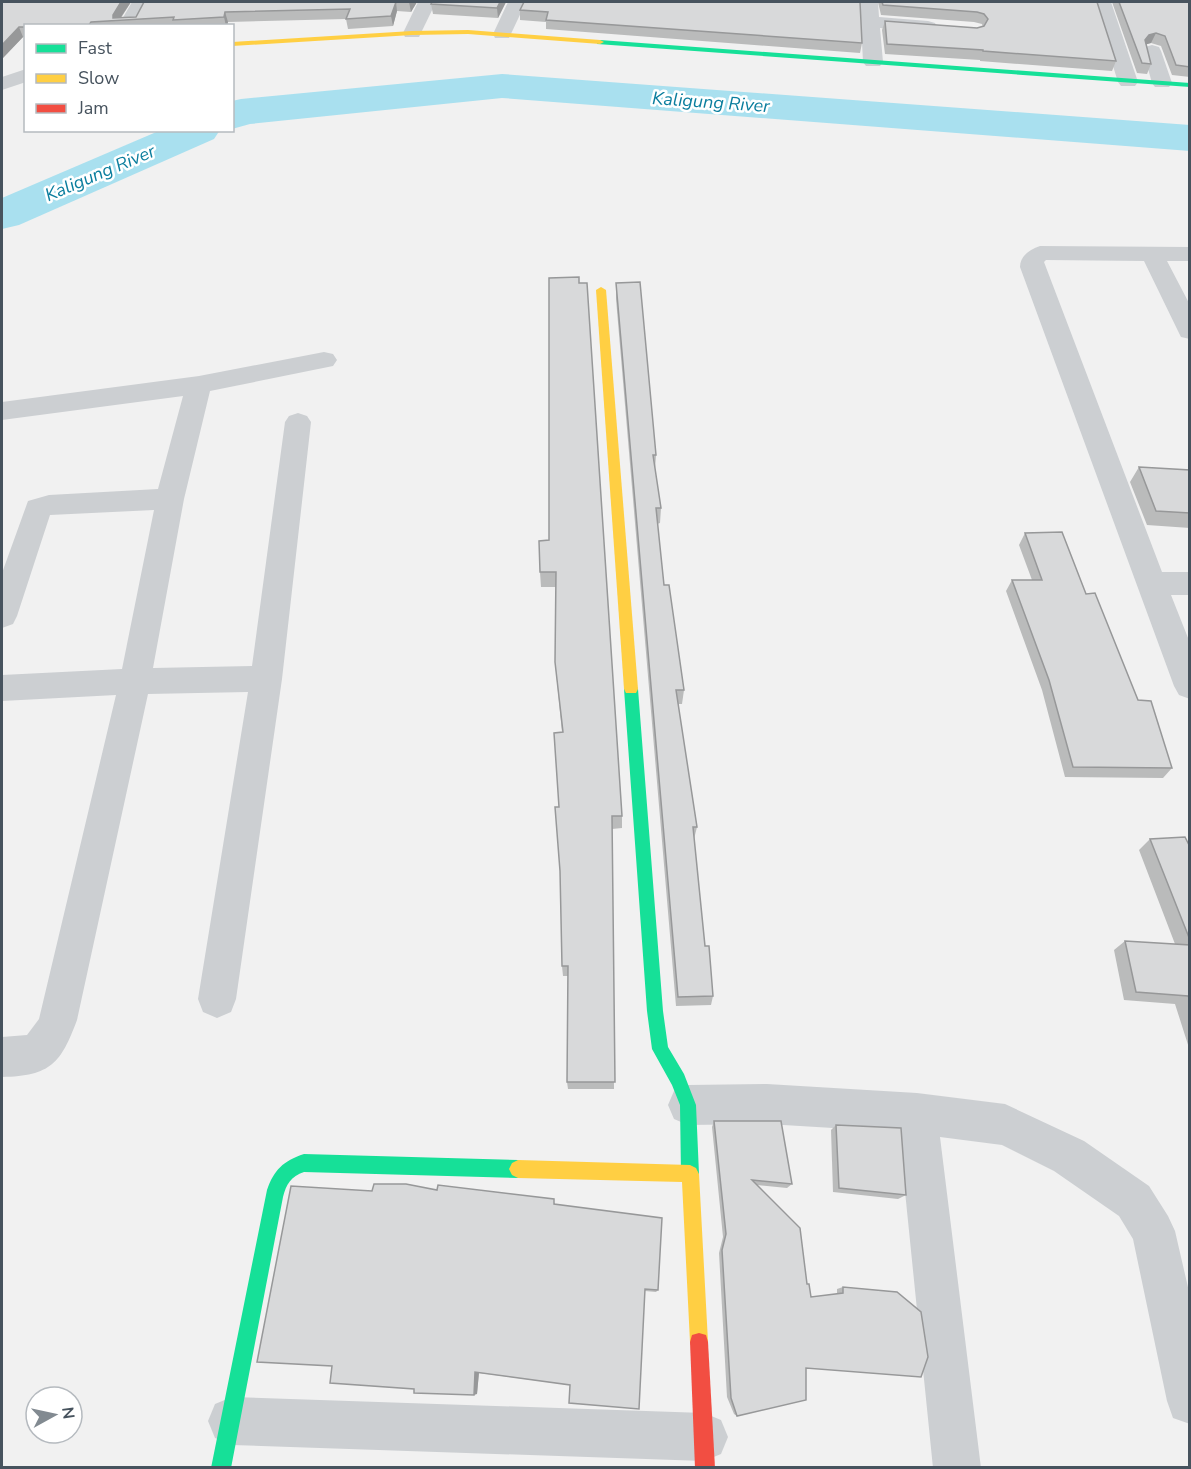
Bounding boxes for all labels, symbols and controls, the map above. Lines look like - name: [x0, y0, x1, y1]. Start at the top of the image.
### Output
- legend: [24, 24, 234, 132]
- text: Fast: [78, 36, 113, 60]
- text: Slow: [78, 66, 119, 90]
- water label: Kaligung River: [651, 86, 771, 118]
- text: Jam: [77, 96, 109, 120]
- water label: Kaligung River: [41, 139, 159, 207]
- north arrow: [24, 1385, 84, 1445]
- text: N: [56, 1406, 80, 1421]

